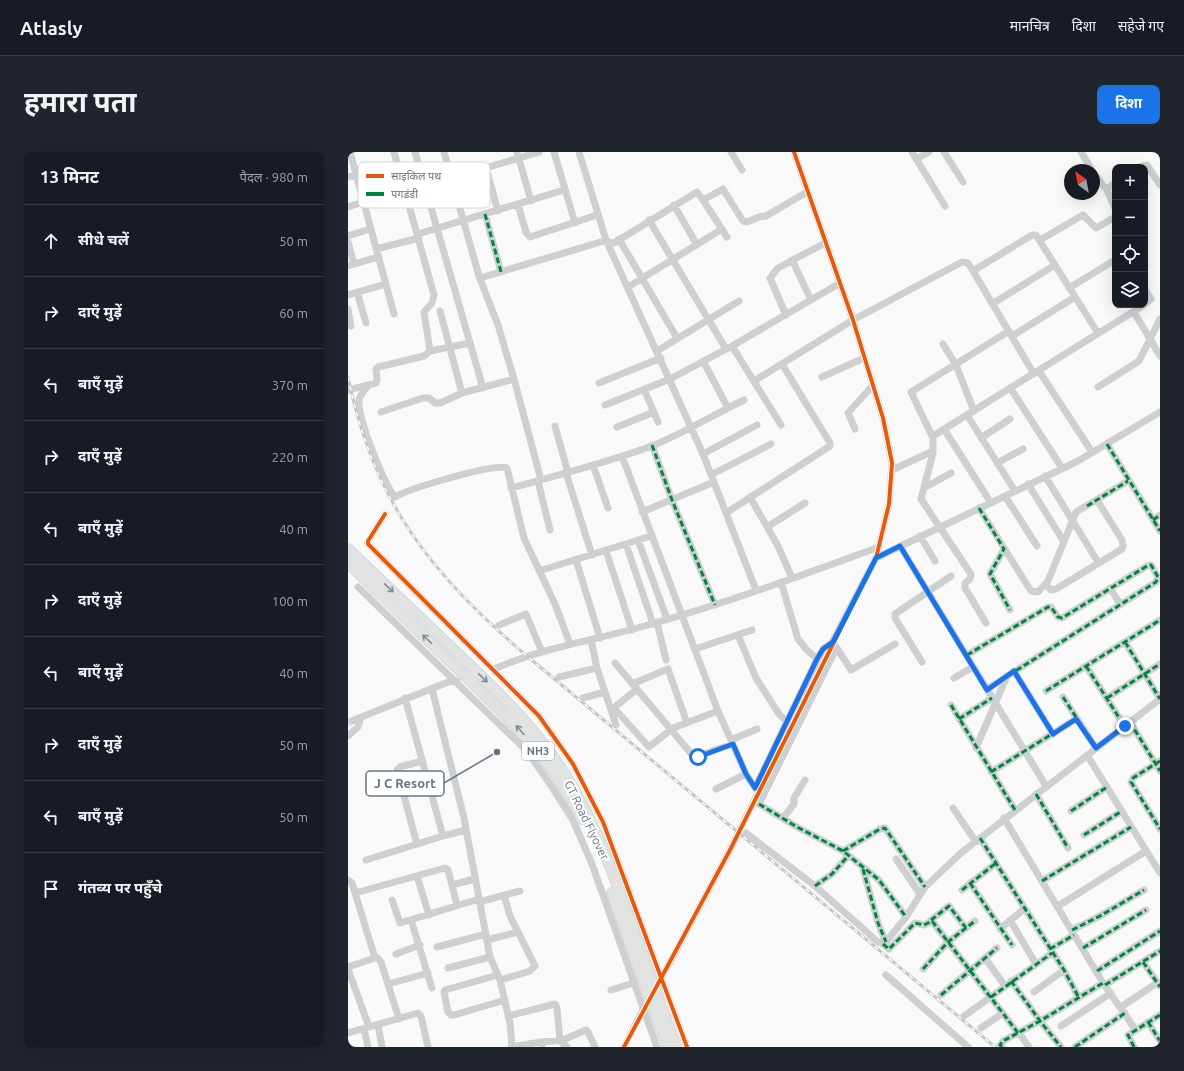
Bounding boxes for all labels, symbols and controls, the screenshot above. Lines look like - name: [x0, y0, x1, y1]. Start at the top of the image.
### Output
- text: Atlasly: [20, 17, 83, 39]
- text: मानचित्र: [1010, 18, 1050, 34]
- text: दिशा: [1072, 18, 1096, 34]
- text: सहेजे गए: [1118, 18, 1164, 34]
- button: दिशा: [1097, 85, 1160, 124]
- text: हमारा पता: [24, 86, 136, 117]
- legend: [358, 162, 490, 208]
- north arrow: [1064, 164, 1100, 200]
- map controls: [1112, 164, 1148, 308]
- button: +: [1112, 164, 1148, 200]
- text: 13 मिनट: [40, 167, 99, 186]
- text: पैदल · 980 m: [240, 170, 308, 184]
- text: साइकिल पथ: [391, 170, 442, 182]
- text: पगडंडी: [391, 188, 418, 200]
- button: −: [1112, 200, 1148, 236]
- icon: ahead: [40, 230, 62, 252]
- text: सीधे चलें: [78, 231, 129, 248]
- text: 50 m: [279, 234, 308, 248]
- button: locate: [1112, 236, 1148, 272]
- button: layers: [1112, 272, 1148, 308]
- icon: right: [40, 302, 62, 324]
- text: दाएँ मुड़ें: [78, 303, 122, 320]
- text: 60 m: [279, 306, 308, 320]
- icon: left: [40, 374, 62, 396]
- text: बाएँ मुड़ें: [78, 375, 123, 392]
- text: 370 m: [272, 378, 308, 392]
- icon: right: [40, 446, 62, 468]
- text: दाएँ मुड़ें: [78, 447, 122, 464]
- text: 220 m: [272, 450, 308, 464]
- icon: left: [40, 518, 62, 540]
- text: बाएँ मुड़ें: [78, 519, 123, 536]
- text: 40 m: [279, 522, 308, 536]
- one-way arrow: [384, 583, 394, 593]
- icon: right: [40, 590, 62, 612]
- text: दाएँ मुड़ें: [78, 591, 122, 608]
- text: 100 m: [272, 594, 308, 608]
- one-way arrow: [422, 634, 432, 644]
- icon: left: [40, 662, 62, 684]
- text: बाएँ मुड़ें: [78, 663, 123, 680]
- text: 40 m: [279, 666, 308, 680]
- one-way arrow: [478, 673, 488, 683]
- route end: [1116, 717, 1134, 735]
- one-way arrow: [515, 725, 524, 735]
- icon: right: [40, 734, 62, 756]
- text: दाएँ मुड़ें: [78, 735, 122, 752]
- text: 50 m: [279, 738, 308, 752]
- road number: NH3: [522, 742, 554, 760]
- route start: [689, 748, 707, 766]
- callout: J C Resort: [366, 771, 444, 796]
- text: J C Resort: [374, 776, 436, 790]
- street label: GT Road Flyover: [562, 778, 612, 862]
- icon: left: [40, 806, 62, 828]
- text: बाएँ मुड़ें: [78, 807, 123, 824]
- text: 50 m: [279, 810, 308, 824]
- icon: arrive: [40, 878, 62, 900]
- text: गंतव्य पर पहुँचे: [78, 879, 162, 896]

